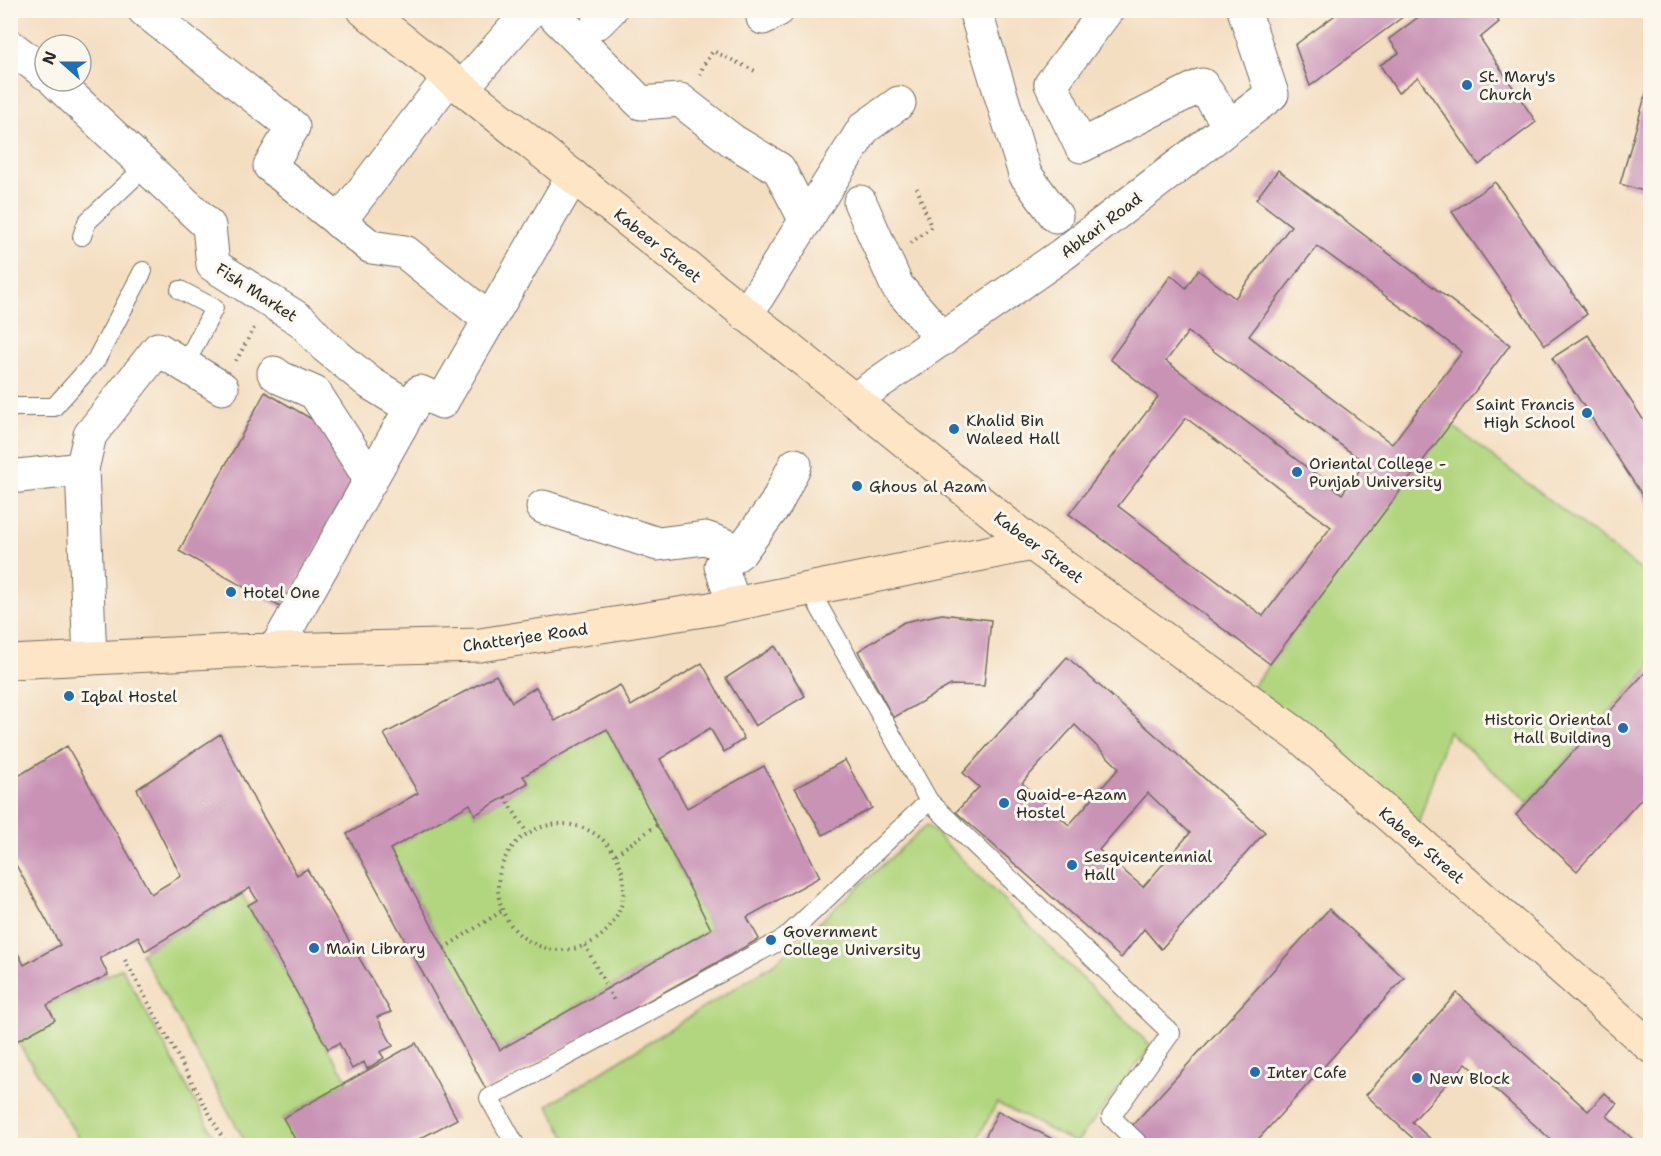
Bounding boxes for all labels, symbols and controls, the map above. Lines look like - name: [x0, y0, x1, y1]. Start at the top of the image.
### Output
- north arrow: [33, 33, 93, 93]
- text: N: [37, 48, 62, 67]
- place label: St. Mary's Church: [1479, 66, 1556, 105]
- marker: St. Mary's Church: [1460, 78, 1474, 92]
- street label: Abkari Road: [1056, 188, 1146, 263]
- street label: Kabeer Street: [610, 204, 706, 287]
- street label: Fish Market: [212, 258, 301, 326]
- place label: Saint Francis High School: [1476, 394, 1575, 433]
- marker: Saint Francis High School: [1580, 406, 1594, 420]
- place label: Khalid Bin Waleed Hall: [966, 410, 1060, 449]
- marker: Khalid Bin Waleed Hall: [947, 422, 961, 436]
- place label: Oriental College - Punjab University: [1309, 453, 1446, 492]
- marker: Oriental College - Punjab University: [1290, 465, 1304, 479]
- place label: Ghous al Azam: [869, 476, 987, 497]
- marker: Ghous al Azam: [850, 479, 864, 493]
- street label: Kabeer Street: [990, 507, 1088, 588]
- place label: Hotel One: [243, 582, 320, 603]
- marker: Hotel One: [224, 585, 238, 599]
- street label: Chatterjee Road: [461, 618, 589, 657]
- place label: Iqbal Hostel: [81, 686, 177, 707]
- marker: Iqbal Hostel: [62, 689, 76, 703]
- place label: Historic Oriental Hall Building: [1484, 709, 1611, 748]
- marker: Historic Oriental Hall Building: [1616, 721, 1630, 735]
- place label: Quaid-e-Azam Hostel: [1016, 784, 1127, 823]
- marker: Quaid-e-Azam Hostel: [997, 796, 1011, 810]
- street label: Kabeer Street: [1374, 802, 1469, 888]
- place label: Sesquicentennial Hall: [1084, 846, 1212, 885]
- marker: Sesquicentennial Hall: [1065, 858, 1079, 872]
- place label: Government College University: [783, 921, 921, 960]
- marker: Government College University: [764, 933, 778, 947]
- place label: Main Library: [326, 938, 425, 959]
- marker: Main Library: [307, 941, 321, 955]
- place label: Inter Cafe: [1267, 1062, 1347, 1083]
- marker: Inter Cafe: [1248, 1065, 1262, 1079]
- place label: New Block: [1429, 1068, 1510, 1089]
- marker: New Block: [1410, 1071, 1424, 1085]

